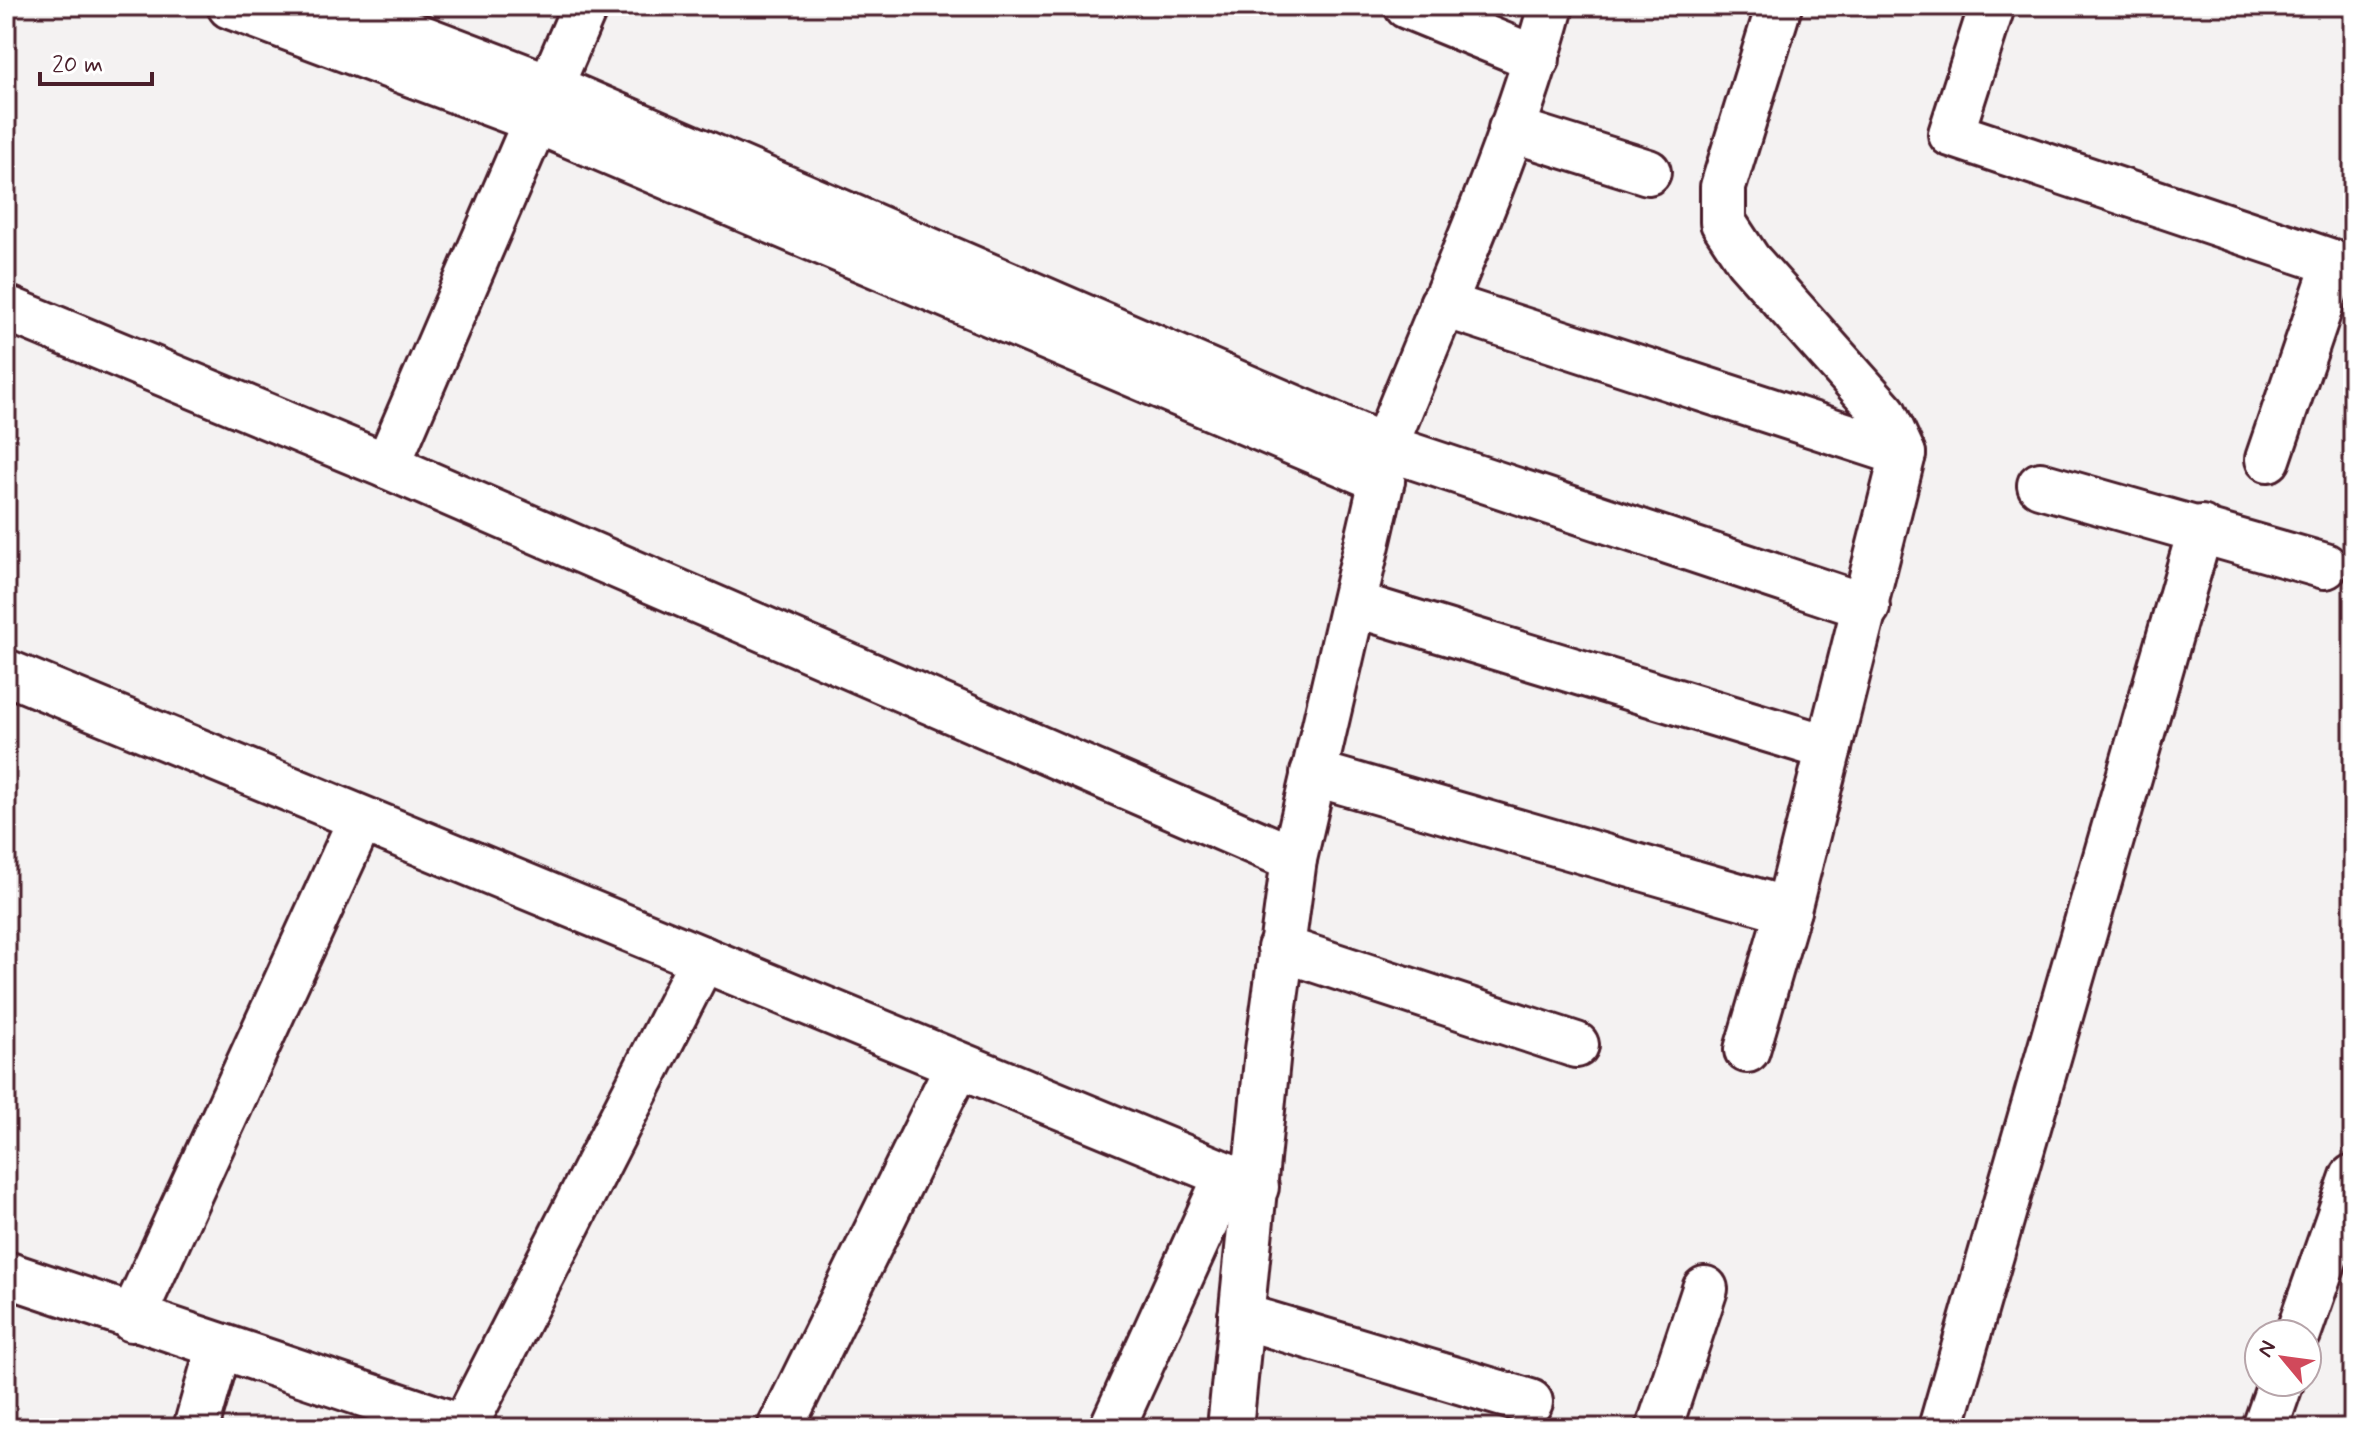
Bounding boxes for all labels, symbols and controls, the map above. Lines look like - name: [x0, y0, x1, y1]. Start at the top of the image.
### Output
- scale bar: [40, 36, 152, 86]
- text: 20 m: [52, 50, 103, 81]
- north arrow: [2243, 1318, 2323, 1398]
- text: N: [2251, 1336, 2283, 1362]

